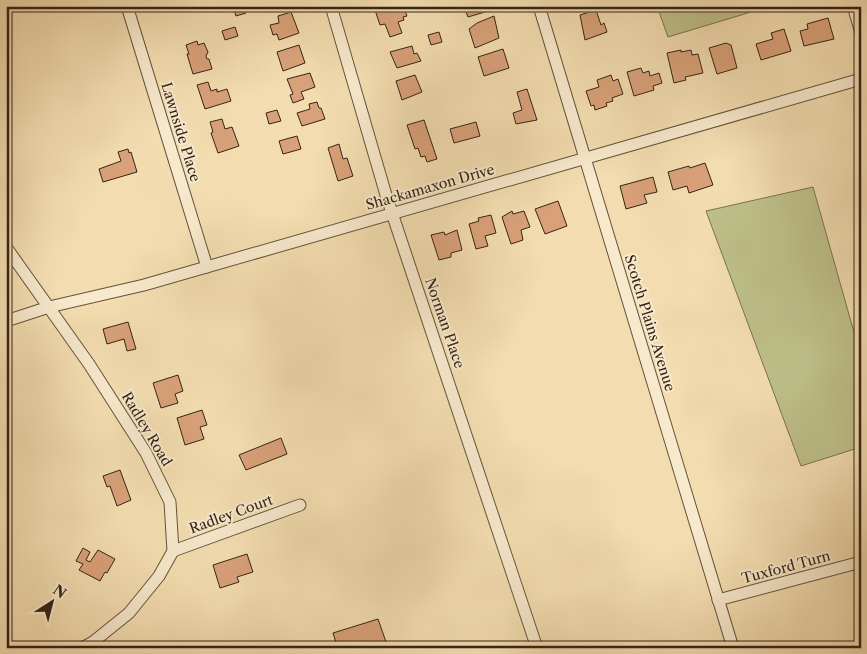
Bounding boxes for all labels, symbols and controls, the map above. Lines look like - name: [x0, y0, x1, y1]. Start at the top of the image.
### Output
- street label: Lawnside Place: [157, 80, 205, 184]
- street label: Shackamaxon Drive: [364, 160, 496, 214]
- street label: Scotch Plains Avenue: [621, 252, 679, 394]
- street label: Norman Place: [421, 275, 469, 371]
- street label: Radley Road: [118, 389, 176, 470]
- street label: Radley Court: [187, 491, 275, 537]
- street label: Tuxford Turn: [740, 546, 833, 587]
- north arrow: [28, 576, 78, 626]
- text: N: [49, 581, 70, 602]

